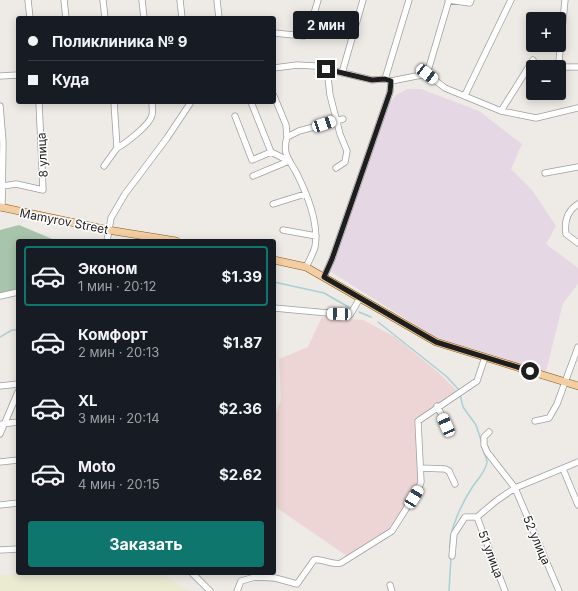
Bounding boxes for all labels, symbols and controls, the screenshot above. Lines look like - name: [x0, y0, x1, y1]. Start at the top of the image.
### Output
- callout: 2 мин: [293, 11, 359, 39]
- map controls: [526, 12, 566, 100]
- button: +: [526, 12, 566, 52]
- text: 2 мин: [307, 17, 345, 33]
- text: Поликлиника № 9: [52, 32, 187, 51]
- route end: [317, 60, 335, 78]
- button: −: [526, 60, 566, 100]
- car: [414, 62, 440, 86]
- text: Куда: [52, 70, 89, 89]
- car: [311, 115, 337, 133]
- street label: 8 улица: [33, 132, 51, 178]
- street label: Mamyrov Street: [18, 205, 110, 237]
- icon: car: [30, 258, 66, 294]
- text: Эконом: [78, 259, 137, 278]
- text: $1.39: [222, 267, 262, 286]
- text: 1 мин · 20:12: [78, 278, 156, 294]
- car: [327, 308, 351, 320]
- icon: car: [30, 324, 66, 360]
- text: Комфорт: [78, 325, 148, 344]
- text: $1.87: [223, 333, 262, 352]
- text: 2 мин · 20:13: [78, 344, 159, 360]
- route start: [521, 362, 539, 380]
- icon: car: [30, 390, 66, 426]
- text: XL: [78, 391, 98, 410]
- text: $2.36: [219, 399, 262, 418]
- text: 3 мин · 20:14: [78, 410, 160, 426]
- car: [436, 412, 456, 438]
- icon: car: [30, 456, 66, 492]
- text: Moto: [78, 457, 116, 476]
- text: $2.62: [219, 465, 262, 484]
- text: 4 мин · 20:15: [78, 476, 160, 492]
- car: [403, 484, 425, 510]
- street label: 52 улица: [520, 513, 554, 567]
- button: Заказать: [28, 521, 264, 567]
- street label: 51 улица: [475, 528, 507, 580]

